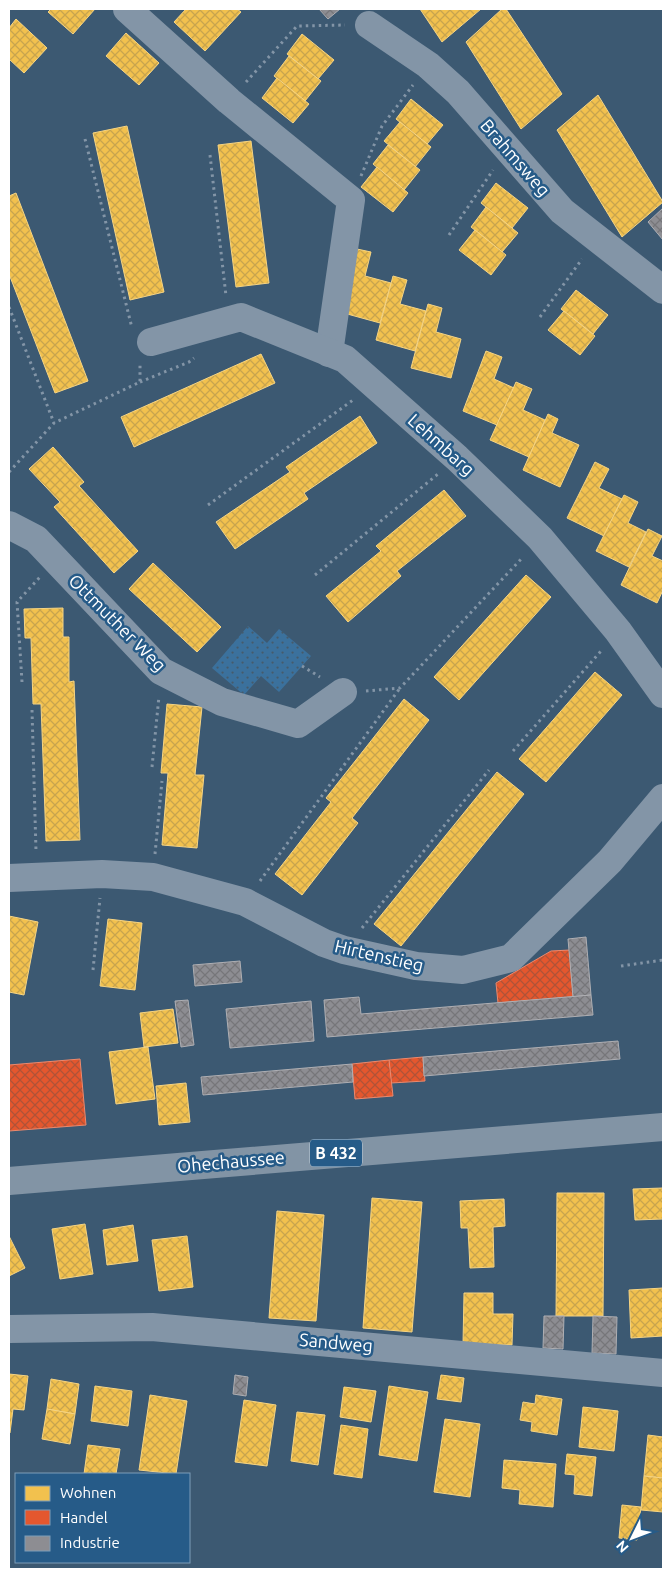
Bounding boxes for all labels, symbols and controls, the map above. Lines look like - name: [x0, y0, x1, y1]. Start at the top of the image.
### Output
- street label: Brahmsweg: [477, 115, 555, 200]
- street label: Lehmbarg: [405, 409, 479, 479]
- street label: Ottmuther Weg: [65, 570, 170, 675]
- street label: Hirtenstieg: [333, 935, 426, 975]
- road number: B 432: [310, 1140, 362, 1166]
- street label: Ohechaussee: [176, 1146, 286, 1176]
- street label: Sandweg: [298, 1329, 374, 1355]
- legend: [15, 1473, 190, 1563]
- text: Wohnen: [60, 1484, 116, 1501]
- text: Handel: [60, 1509, 108, 1526]
- north arrow: [607, 1513, 657, 1563]
- text: Industrie: [60, 1534, 120, 1551]
- text: N: [613, 1537, 632, 1556]

